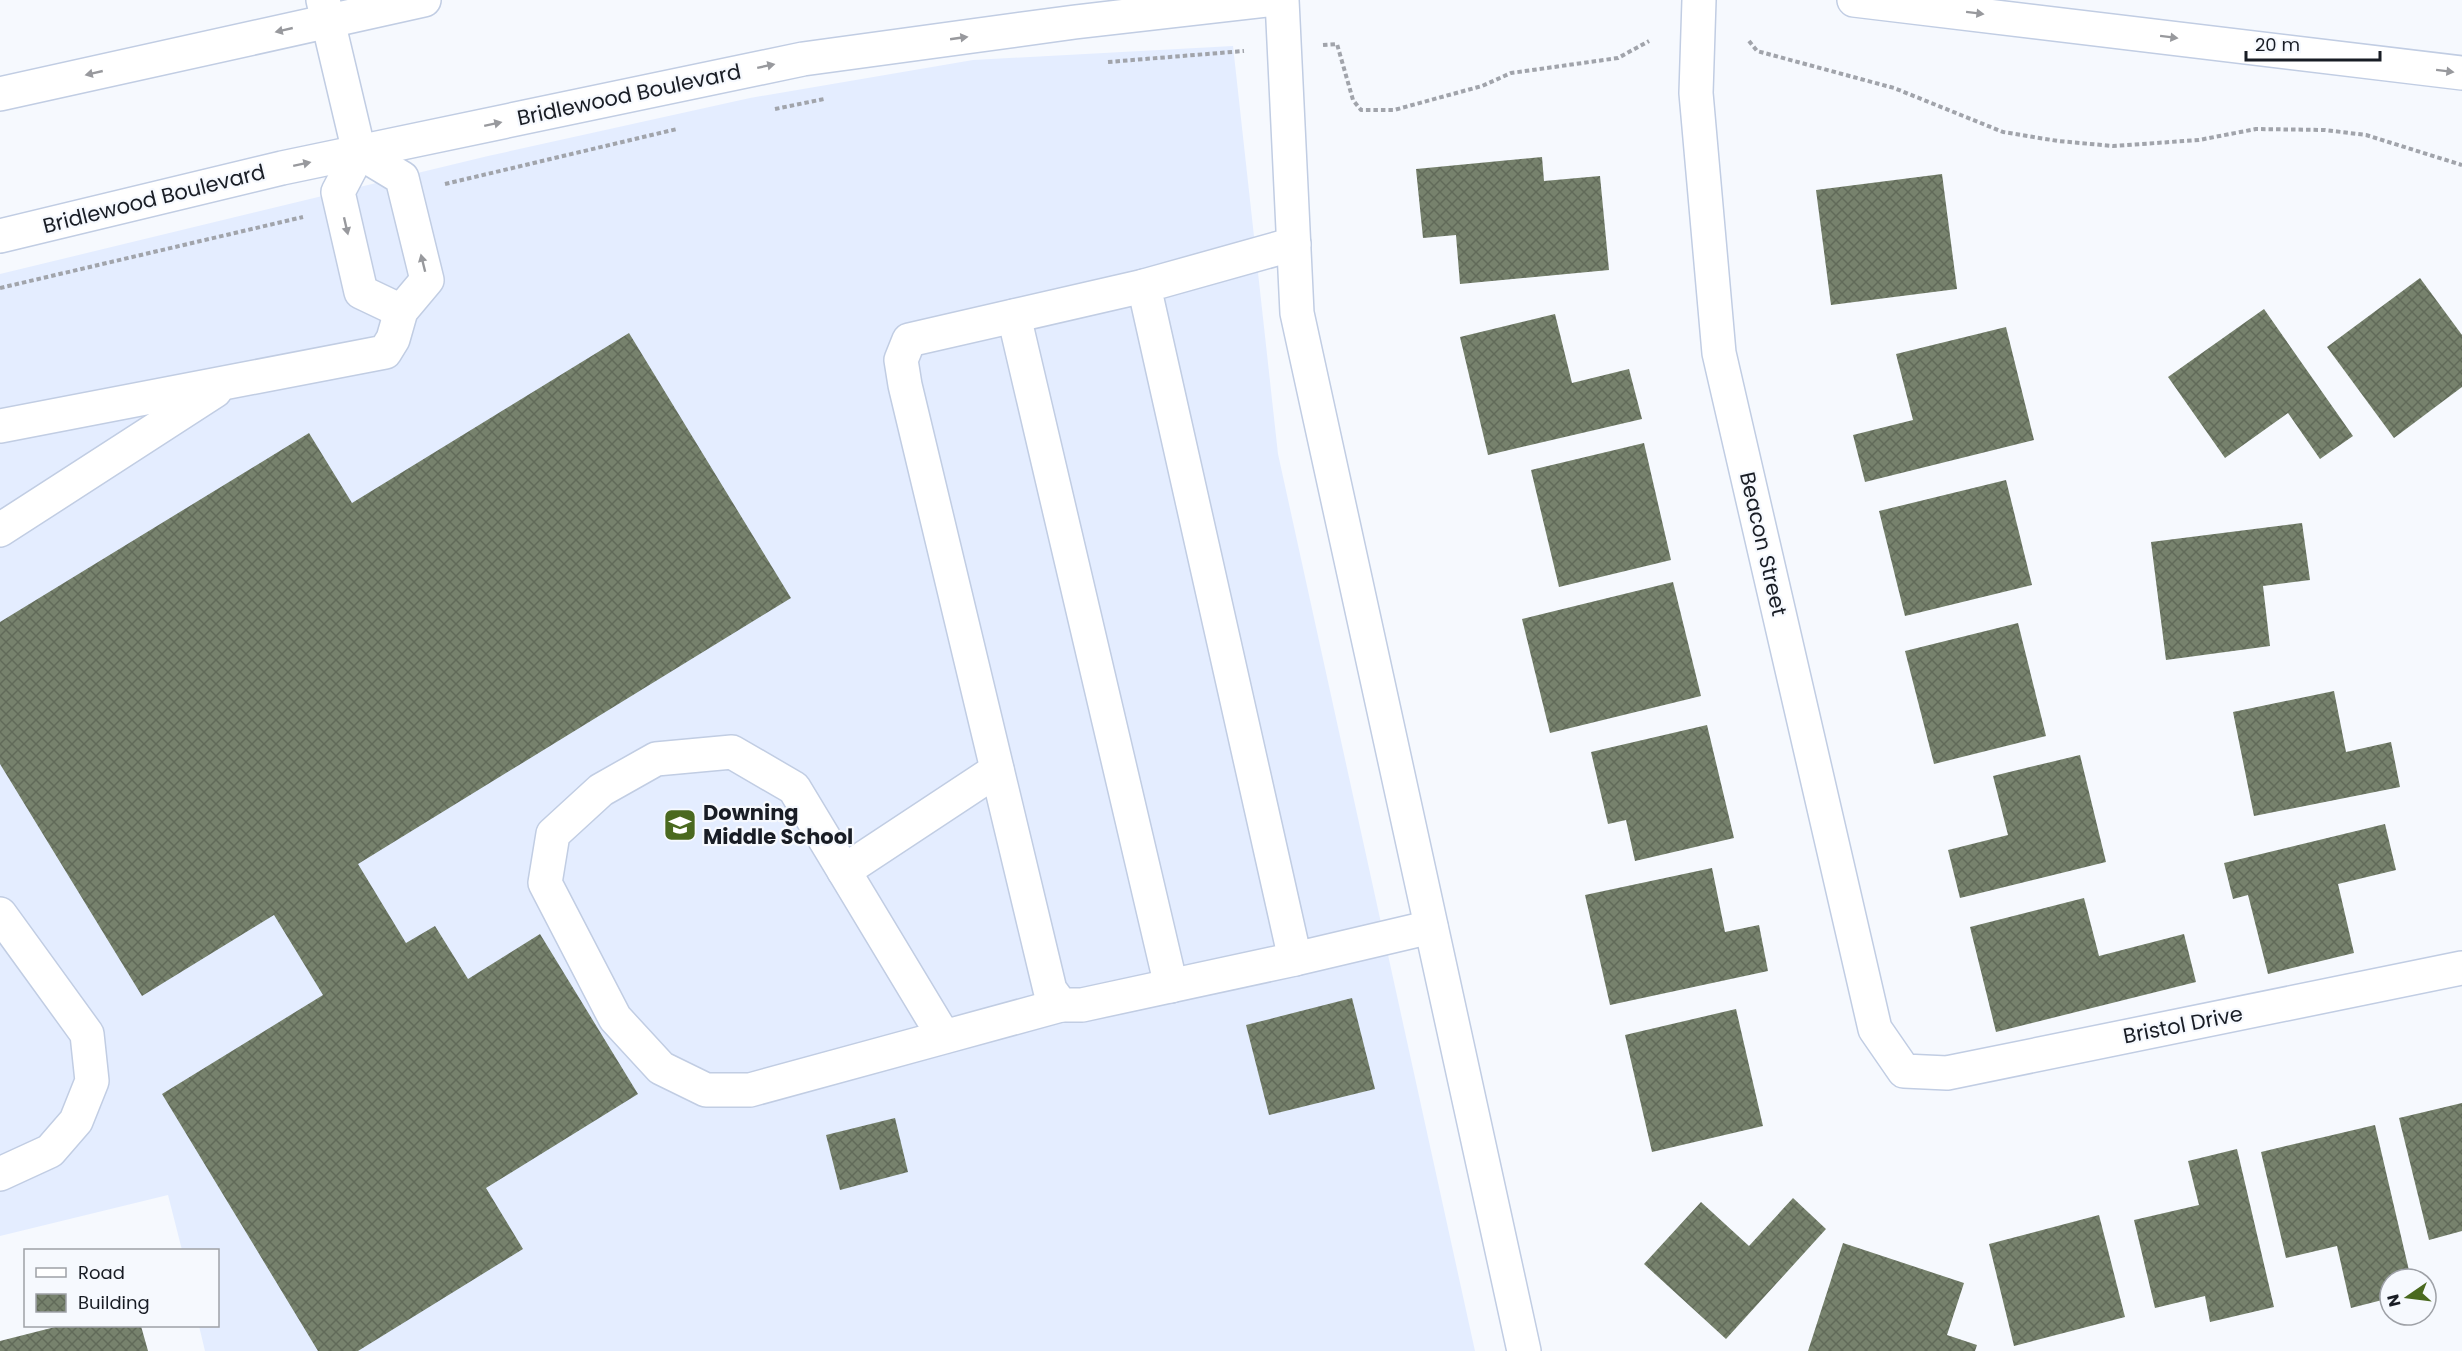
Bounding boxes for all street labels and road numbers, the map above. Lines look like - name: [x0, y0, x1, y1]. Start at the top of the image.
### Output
- street label: Bridlewood Boulevard: [514, 57, 743, 132]
- street label: Bridlewood Boulevard: [40, 157, 268, 240]
- street label: Beacon Street: [1733, 469, 1794, 619]
- street label: Bristol Drive: [2121, 999, 2245, 1050]

